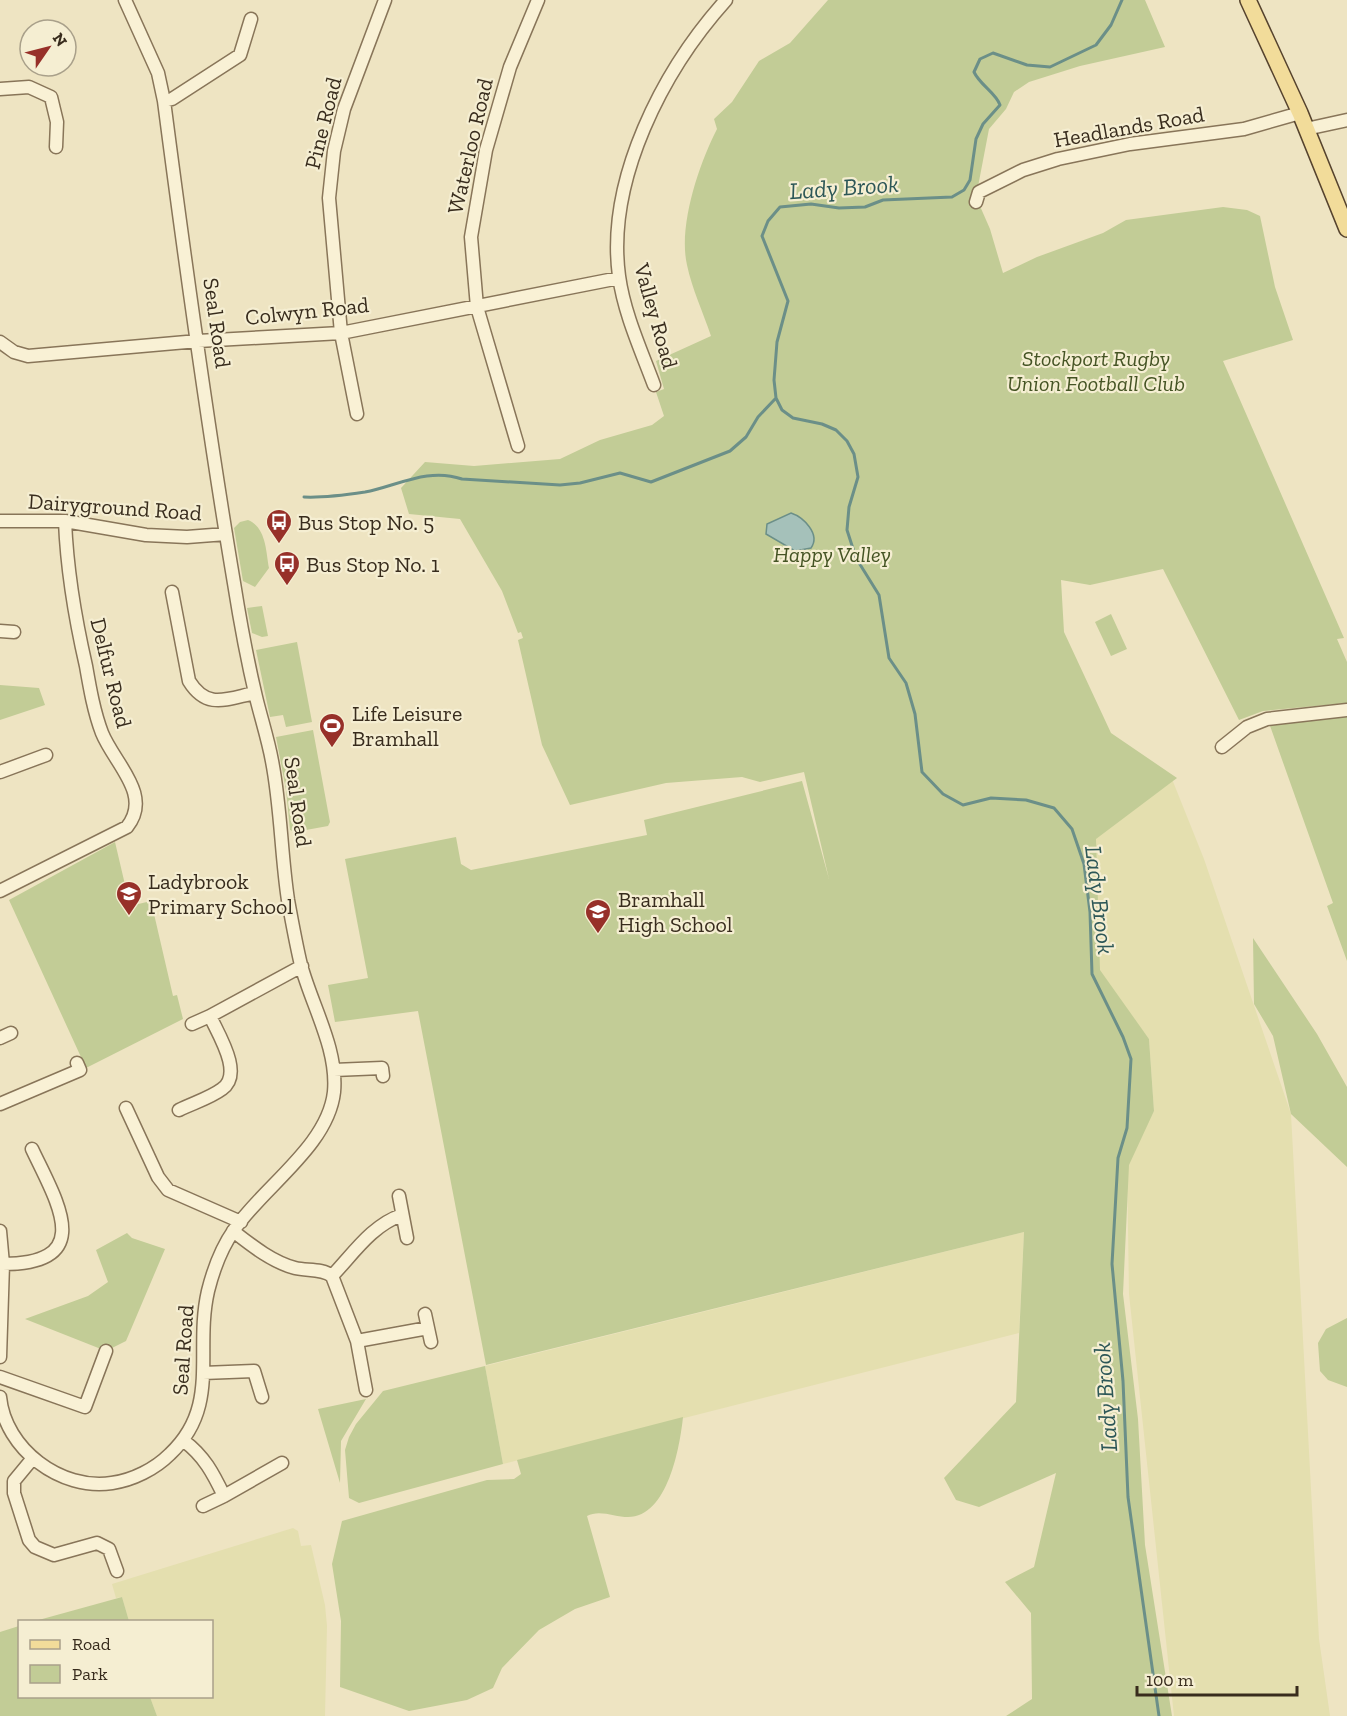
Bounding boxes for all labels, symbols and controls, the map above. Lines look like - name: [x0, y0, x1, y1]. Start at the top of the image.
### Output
- north arrow: [18, 18, 78, 78]
- text: N: [49, 29, 71, 50]
- street label: Pine Road: [299, 74, 347, 172]
- street label: Waterloo Road: [441, 75, 499, 217]
- street label: Headlands Road: [1052, 100, 1206, 154]
- water label: Lady Brook: [788, 169, 900, 205]
- street label: Valley Road: [628, 259, 684, 372]
- street label: Seal Road: [197, 276, 237, 370]
- street label: Colwyn Road: [244, 291, 370, 331]
- park label: Stockport Rugby Union Football Club: [1007, 345, 1185, 397]
- street label: Dairyground Road: [27, 487, 203, 527]
- bus stop icon: Bus Stop No. 5: [264, 507, 294, 545]
- place label: Bus Stop No. 5: [298, 509, 434, 536]
- park label: Happy Valley: [773, 541, 891, 568]
- bus stop icon: Bus Stop No. 1: [272, 549, 302, 587]
- place label: Bus Stop No. 1: [306, 551, 440, 578]
- street label: Delfur Road: [84, 615, 138, 731]
- place label: Life Leisure Bramhall: [352, 700, 462, 752]
- sports icon: Life Leisure Bramhall: [317, 711, 347, 749]
- street label: Seal Road: [278, 755, 318, 849]
- water label: Lady Brook: [1079, 844, 1121, 956]
- place label: Ladybrook Primary School: [148, 868, 293, 920]
- school or university icon: Ladybrook Primary School: [114, 879, 144, 917]
- place label: Bramhall High School: [618, 886, 733, 938]
- school or university icon: Bramhall High School: [583, 897, 613, 935]
- street label: Seal Road: [166, 1304, 200, 1396]
- water label: Lady Brook: [1087, 1341, 1123, 1453]
- legend: [18, 1620, 213, 1698]
- text: Road: [72, 1633, 111, 1655]
- scale bar: [1137, 1659, 1298, 1697]
- text: Park: [72, 1663, 108, 1685]
- text: 100 m: [1146, 1669, 1194, 1691]

